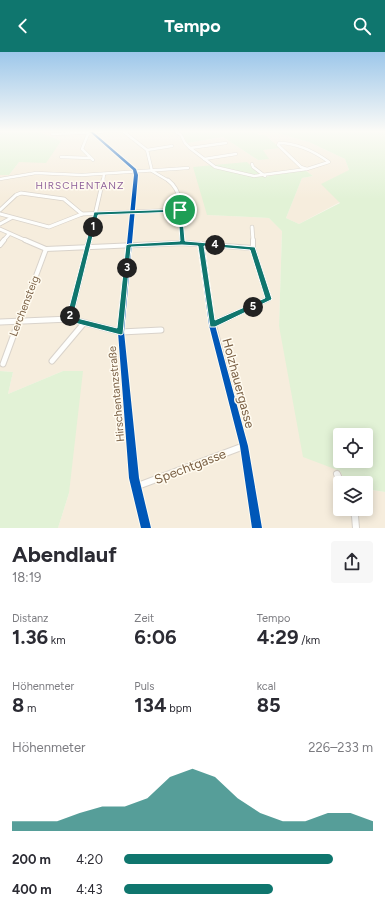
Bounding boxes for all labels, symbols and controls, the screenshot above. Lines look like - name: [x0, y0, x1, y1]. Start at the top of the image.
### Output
- icon: back: [12, 15, 34, 37]
- text: Tempo: [164, 15, 221, 37]
- icon: search: [351, 15, 373, 37]
- district label: HIRSCHENTANZ: [36, 179, 124, 192]
- pin: [163, 193, 197, 227]
- icon: arrive: [169, 199, 191, 221]
- pin: 1: [83, 217, 103, 237]
- text: 1: [91, 220, 95, 233]
- pin: 4: [205, 235, 225, 255]
- text: 4: [212, 238, 218, 251]
- pin: 3: [117, 258, 137, 278]
- text: 3: [124, 261, 130, 274]
- street label: Lerchensteig: [7, 274, 42, 338]
- pin: 5: [243, 297, 263, 317]
- text: 5: [250, 300, 256, 313]
- pin: 2: [60, 306, 80, 326]
- text: 2: [67, 309, 73, 322]
- street label: Holzhauergasse: [219, 336, 258, 430]
- street label: Hirschentanzstraße: [106, 346, 127, 442]
- map controls: [333, 428, 373, 516]
- button: locate: [333, 428, 373, 468]
- street label: Spechtgasse: [152, 446, 228, 487]
- button: layers: [333, 476, 373, 516]
- text: Abendlauf: [12, 541, 117, 568]
- button: share: [331, 541, 373, 583]
- text: 18:19: [12, 570, 41, 585]
- text: Distanz: [12, 612, 49, 625]
- text: Zeit: [134, 612, 154, 625]
- text: Tempo: [257, 612, 290, 625]
- text: 1.36: [12, 625, 48, 649]
- text: 6:06: [134, 625, 177, 649]
- text: 4:29: [257, 625, 299, 649]
- text: km: [48, 634, 66, 647]
- text: /km: [299, 634, 320, 647]
- text: Höhenmeter: [12, 680, 74, 693]
- text: Puls: [134, 680, 154, 693]
- text: kcal: [257, 680, 276, 693]
- text: 8: [12, 693, 24, 717]
- text: 134: [134, 693, 167, 717]
- text: 85: [257, 693, 281, 717]
- text: m: [24, 702, 36, 715]
- text: bpm: [167, 702, 192, 715]
- text: Höhenmeter: [12, 740, 85, 755]
- text: 226–233 m: [308, 740, 373, 755]
- text: 200 m: [12, 852, 51, 867]
- text: 4:20: [76, 852, 103, 867]
- text: 400 m: [12, 882, 52, 897]
- text: 4:43: [76, 882, 103, 897]

